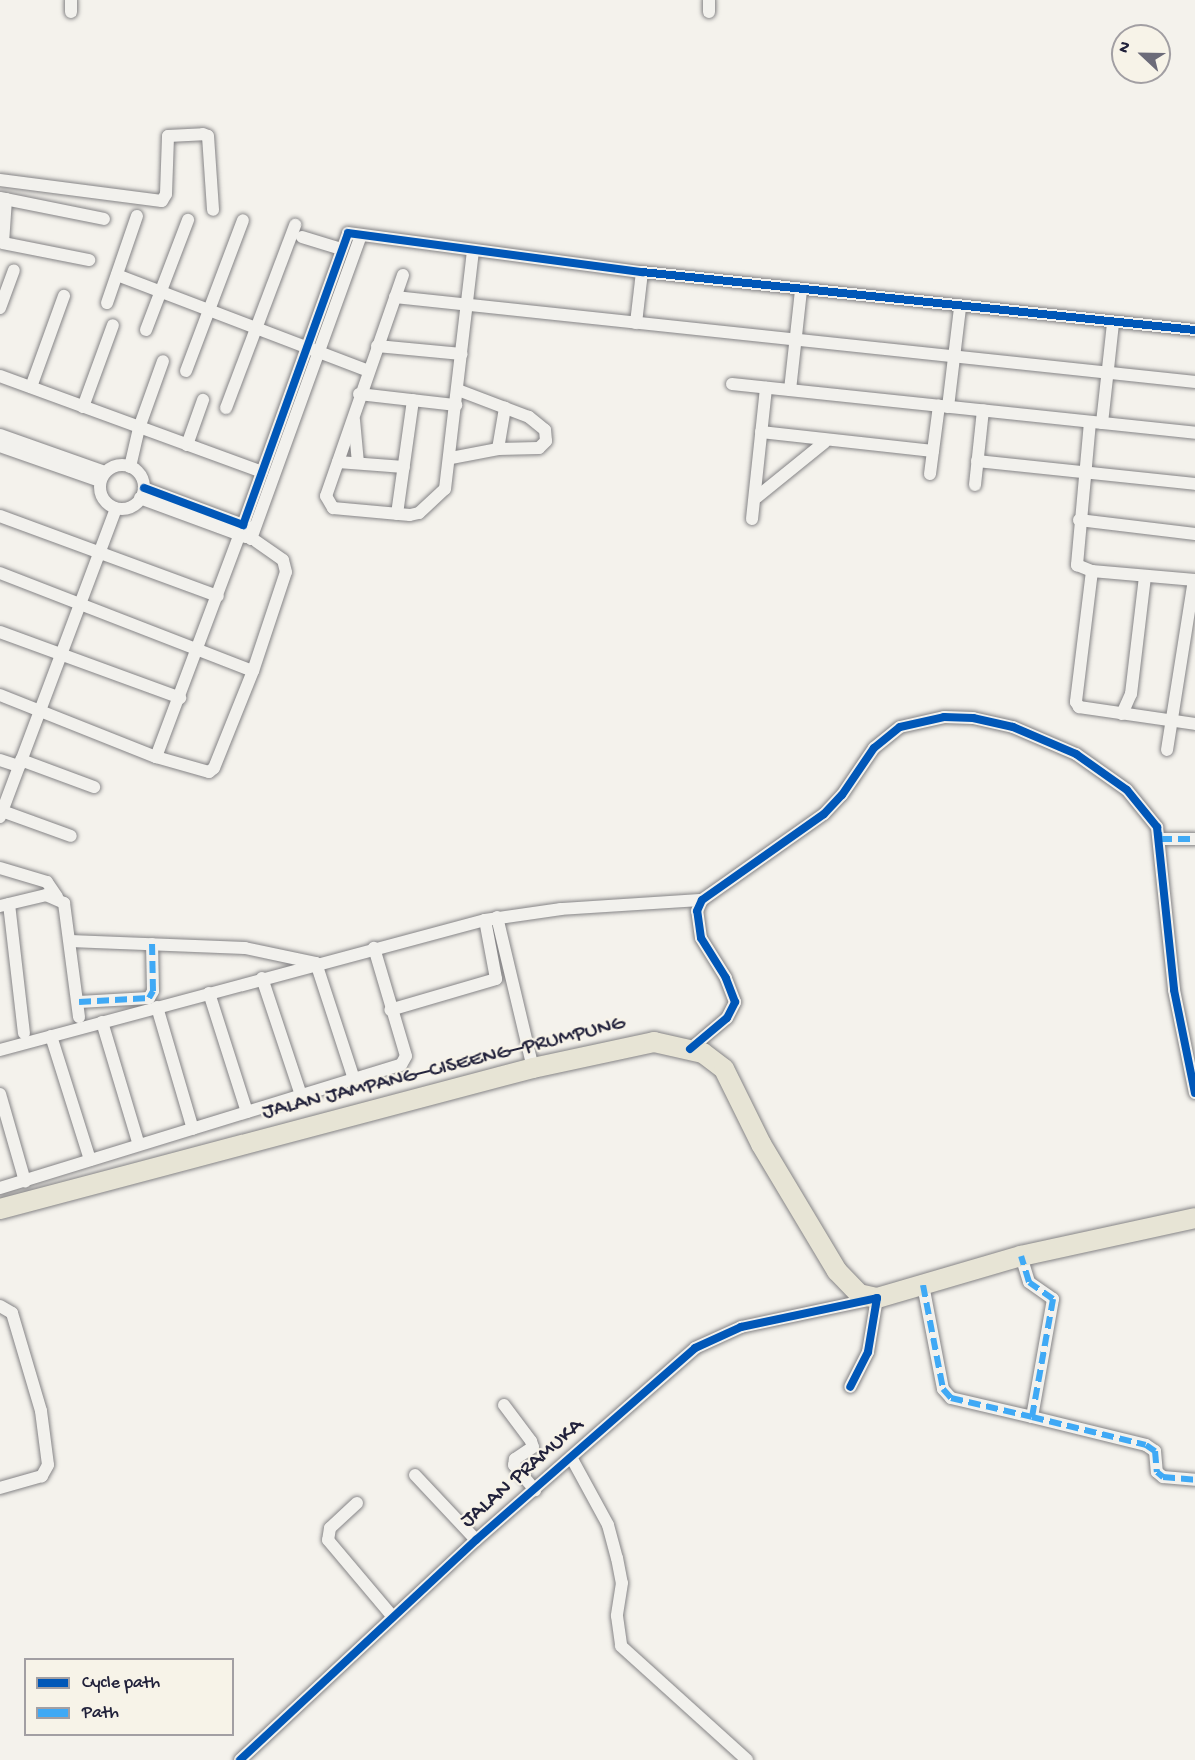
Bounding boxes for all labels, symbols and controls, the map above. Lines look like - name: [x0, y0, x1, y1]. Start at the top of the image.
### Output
- north arrow: [1111, 24, 1171, 84]
- text: N: [1115, 39, 1136, 56]
- street label: JALAN JAMPANG–CISEENG–PRUMPUNG: [260, 1011, 628, 1127]
- street label: JALAN PRAMUKA: [456, 1413, 590, 1535]
- legend: [24, 1658, 234, 1736]
- text: Cycle path: [82, 1673, 160, 1694]
- text: Path: [82, 1703, 119, 1724]

